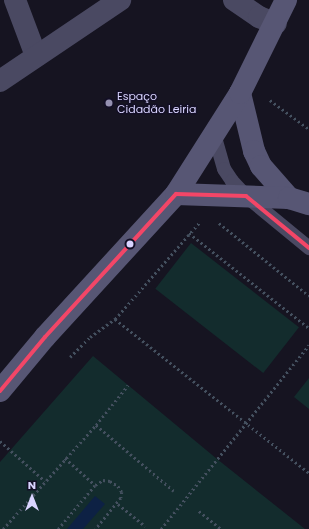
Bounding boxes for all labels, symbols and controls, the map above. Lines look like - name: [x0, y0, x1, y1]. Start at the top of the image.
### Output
- place label: Espaço Cidadão Leiria: [117, 90, 196, 116]
- marker: Espaço Cidadão Leiria: [104, 98, 114, 108]
- unlabelled marker: [125, 239, 135, 249]
- north arrow: [12, 477, 52, 517]
- text: N: [28, 477, 36, 493]

